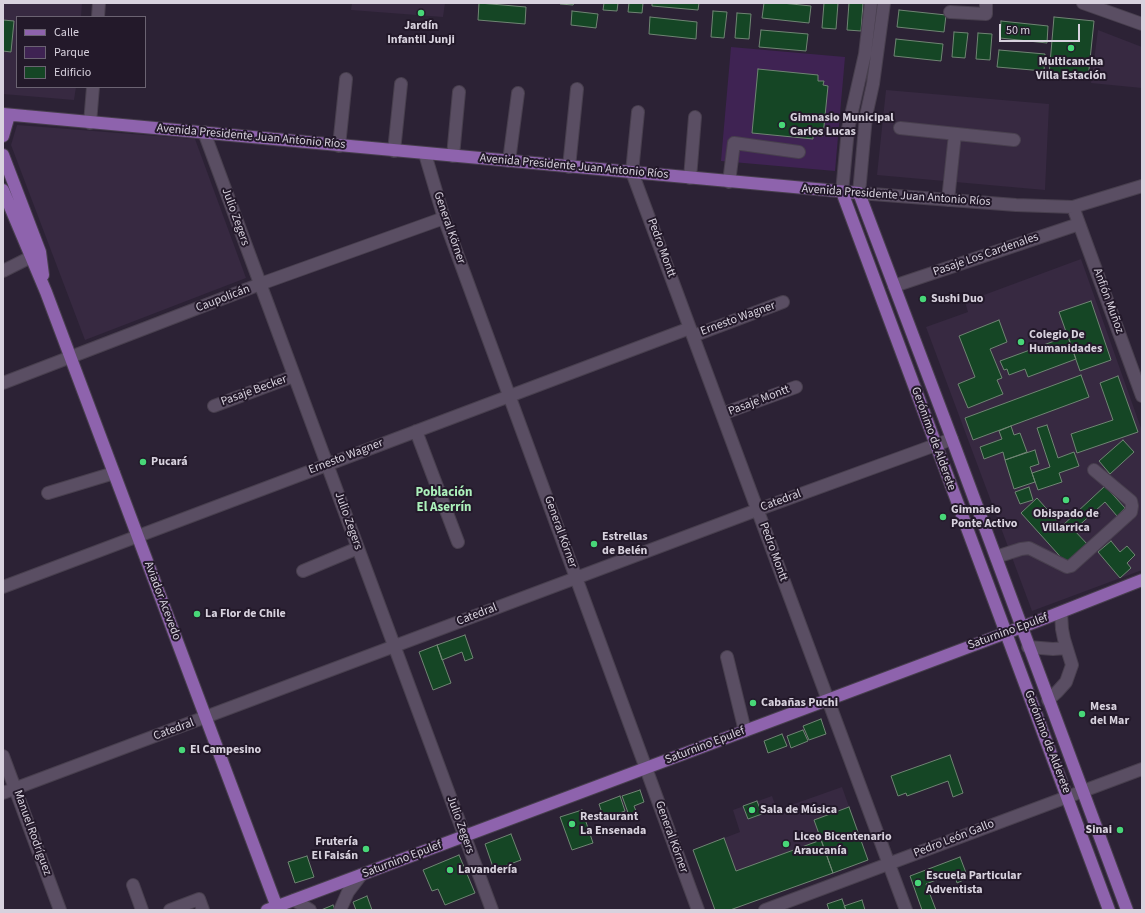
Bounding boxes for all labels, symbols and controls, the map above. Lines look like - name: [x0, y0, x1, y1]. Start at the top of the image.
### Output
- marker: Jardín Infantil Junji: [416, 8, 426, 18]
- legend: [16, 16, 146, 88]
- scale bar: [1001, 16, 1082, 42]
- place label: Jardín Infantil Junji: [387, 19, 455, 47]
- text: 50 m: [1006, 22, 1030, 39]
- text: Calle: [54, 24, 79, 41]
- marker: Multicancha Villa Estación: [1066, 43, 1076, 53]
- text: Parque: [54, 44, 90, 61]
- place label: Multicancha Villa Estación: [1036, 55, 1106, 83]
- text: Edificio: [54, 64, 91, 81]
- place label: Gimnasio Municipal Carlos Lucas: [790, 111, 894, 139]
- marker: Gimnasio Municipal Carlos Lucas: [777, 120, 787, 130]
- street label: Avenida Presidente Juan Antonio Ríos: [156, 122, 346, 152]
- street label: Avenida Presidente Juan Antonio Ríos: [479, 152, 669, 182]
- street label: Avenida Presidente Juan Antonio Ríos: [801, 182, 991, 210]
- street label: Julio Zegers: [218, 186, 252, 248]
- street label: General Körner: [430, 190, 468, 266]
- street label: Pedro Montt: [644, 217, 678, 279]
- street label: Pasaje Los Cardenales: [931, 230, 1041, 280]
- street label: Anfión Muñoz: [1090, 266, 1126, 336]
- street label: Caupolicán: [194, 282, 252, 316]
- place label: Sushi Duo: [931, 292, 983, 306]
- marker: Sushi Duo: [918, 294, 928, 304]
- street label: Ernesto Wagner: [699, 299, 777, 339]
- place label: Colegio De Humanidades: [1029, 328, 1102, 356]
- marker: Colegio De Humanidades: [1016, 337, 1026, 347]
- street label: Pasaje Becker: [219, 372, 289, 410]
- street label: Pasaje Montt: [726, 383, 792, 419]
- street label: Gerónimo de Alderete: [908, 385, 958, 493]
- street label: Ernesto Wagner: [307, 436, 385, 478]
- place label: Pucará: [151, 455, 188, 469]
- marker: Pucará: [138, 457, 148, 467]
- district label: Población El Aserrín: [415, 485, 473, 516]
- street label: Catedral: [759, 487, 803, 515]
- street label: Julio Zegers: [331, 490, 365, 552]
- street label: General Körner: [540, 494, 580, 570]
- marker: Obispado de Villarrica: [1061, 495, 1071, 505]
- place label: Gimnasio Ponte Activo: [951, 503, 1018, 531]
- place label: Obispado de Villarrica: [1033, 507, 1099, 535]
- marker: Gimnasio Ponte Activo: [938, 512, 948, 522]
- street label: Pedro Montt: [756, 521, 790, 583]
- place label: Estrellas de Belén: [602, 530, 648, 558]
- marker: Estrellas de Belén: [589, 539, 599, 549]
- street label: Aviador Acevedo: [140, 560, 184, 642]
- street label: Catedral: [455, 601, 499, 629]
- place label: La Flor de Chile: [205, 607, 286, 621]
- marker: La Flor de Chile: [192, 609, 202, 619]
- street label: Saturnino Epulef: [966, 611, 1050, 653]
- street label: Gerónimo de Alderete: [1021, 688, 1073, 796]
- place label: Cabañas Puchi: [761, 696, 838, 710]
- marker: Cabañas Puchi: [748, 698, 758, 708]
- place label: Mesa del Mar: [1090, 700, 1129, 728]
- marker: Mesa del Mar: [1077, 709, 1087, 719]
- street label: Catedral: [152, 716, 196, 744]
- street label: Saturnino Epulef: [663, 724, 747, 768]
- place label: El Campesino: [190, 743, 261, 757]
- marker: El Campesino: [177, 745, 187, 755]
- street label: Manuel Rodríguez: [10, 788, 54, 878]
- street label: Julio Zegers: [443, 794, 477, 856]
- street label: General Körner: [651, 799, 691, 875]
- place label: Sala de Música: [760, 803, 837, 817]
- marker: Sala de Música: [747, 805, 757, 815]
- place label: Restaurant La Ensenada: [580, 810, 646, 838]
- street label: Pedro León Gallo: [912, 817, 996, 861]
- marker: Restaurant La Ensenada: [567, 819, 577, 829]
- place label: Sinai: [1086, 823, 1112, 837]
- marker: Sinai: [1115, 825, 1125, 835]
- place label: Liceo Bicentenario Araucanía: [794, 830, 892, 858]
- place label: Frutería El Faisán: [312, 835, 358, 863]
- street label: Saturnino Epulef: [360, 838, 444, 882]
- marker: Liceo Bicentenario Araucanía: [781, 839, 791, 849]
- marker: Frutería El Faisán: [361, 844, 371, 854]
- place label: Lavandería: [458, 863, 517, 877]
- marker: Lavandería: [445, 865, 455, 875]
- place label: Escuela Particular Adventista: [926, 869, 1021, 897]
- marker: Escuela Particular Adventista: [913, 878, 923, 888]

